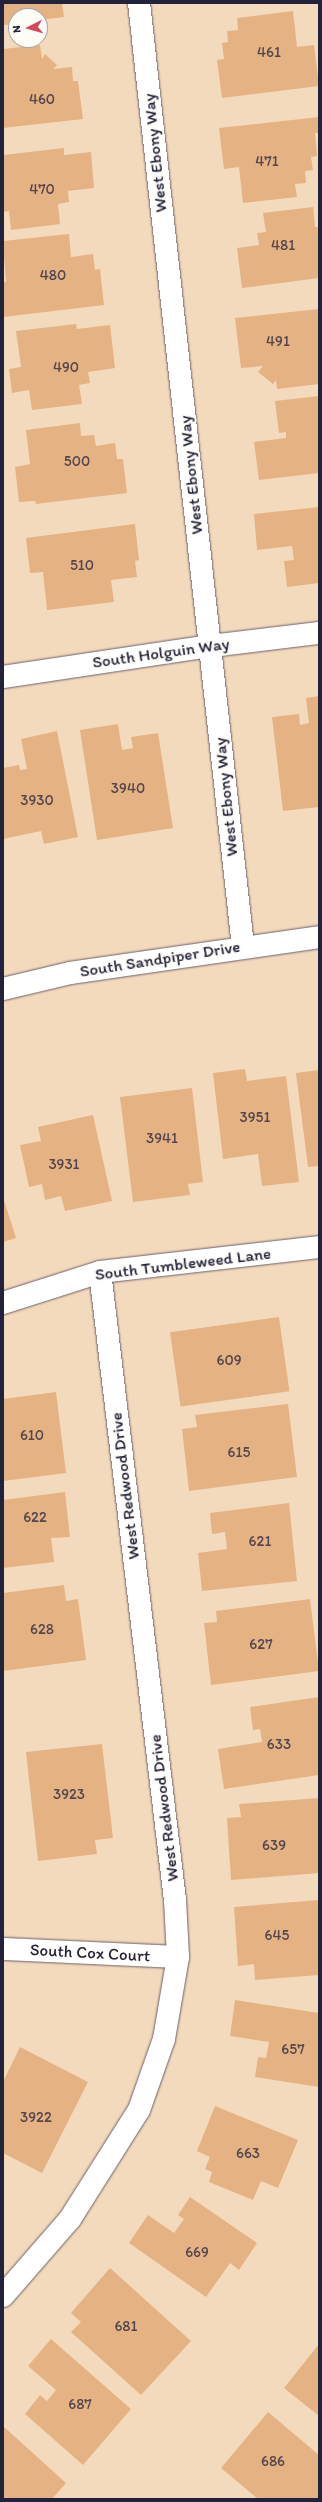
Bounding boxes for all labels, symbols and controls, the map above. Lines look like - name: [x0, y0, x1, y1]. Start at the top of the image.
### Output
- north arrow: [8, 8, 48, 48]
- text: N: [10, 25, 23, 34]
- house number: 461: [257, 44, 281, 62]
- house number: 460: [29, 91, 55, 109]
- street label: West Ebony Way: [139, 93, 171, 213]
- house number: 471: [255, 153, 279, 171]
- house number: 470: [29, 181, 55, 199]
- house number: 481: [271, 237, 295, 255]
- house number: 480: [40, 267, 66, 285]
- house number: 491: [266, 333, 290, 351]
- house number: 490: [53, 359, 79, 377]
- street label: West Ebony Way: [175, 415, 207, 535]
- house number: 500: [64, 453, 90, 471]
- house number: 510: [70, 557, 94, 575]
- street label: South Holguin Way: [91, 633, 231, 673]
- street label: West Ebony Way: [210, 737, 242, 857]
- house number: 3940: [111, 780, 145, 798]
- house number: 3930: [20, 792, 54, 810]
- street label: South Sandpiper Drive: [78, 936, 242, 982]
- house number: 3951: [240, 1109, 270, 1127]
- house number: 3941: [146, 1130, 178, 1148]
- house number: 3931: [48, 1156, 80, 1174]
- street label: South Tumbleweed Lane: [94, 1243, 272, 1285]
- house number: 609: [216, 1352, 242, 1370]
- street label: West Redwood Drive: [106, 1411, 144, 1561]
- house number: 610: [20, 1427, 44, 1445]
- house number: 615: [228, 1444, 250, 1462]
- house number: 622: [23, 1509, 47, 1527]
- house number: 621: [249, 1533, 271, 1551]
- house number: 628: [30, 1621, 54, 1639]
- house number: 627: [249, 1636, 273, 1654]
- street label: West Redwood Drive: [145, 1733, 183, 1883]
- house number: 633: [267, 1736, 291, 1754]
- house number: 3923: [53, 1786, 85, 1804]
- house number: 639: [262, 1837, 286, 1855]
- house number: 645: [265, 1927, 289, 1945]
- street label: South Cox Court: [29, 1940, 151, 1966]
- house number: 657: [281, 2041, 305, 2059]
- house number: 3922: [20, 2109, 52, 2127]
- house number: 663: [236, 2145, 260, 2163]
- house number: 669: [185, 2244, 209, 2262]
- house number: 681: [114, 2318, 138, 2336]
- house number: 687: [68, 2396, 92, 2414]
- house number: 686: [261, 2453, 285, 2471]

